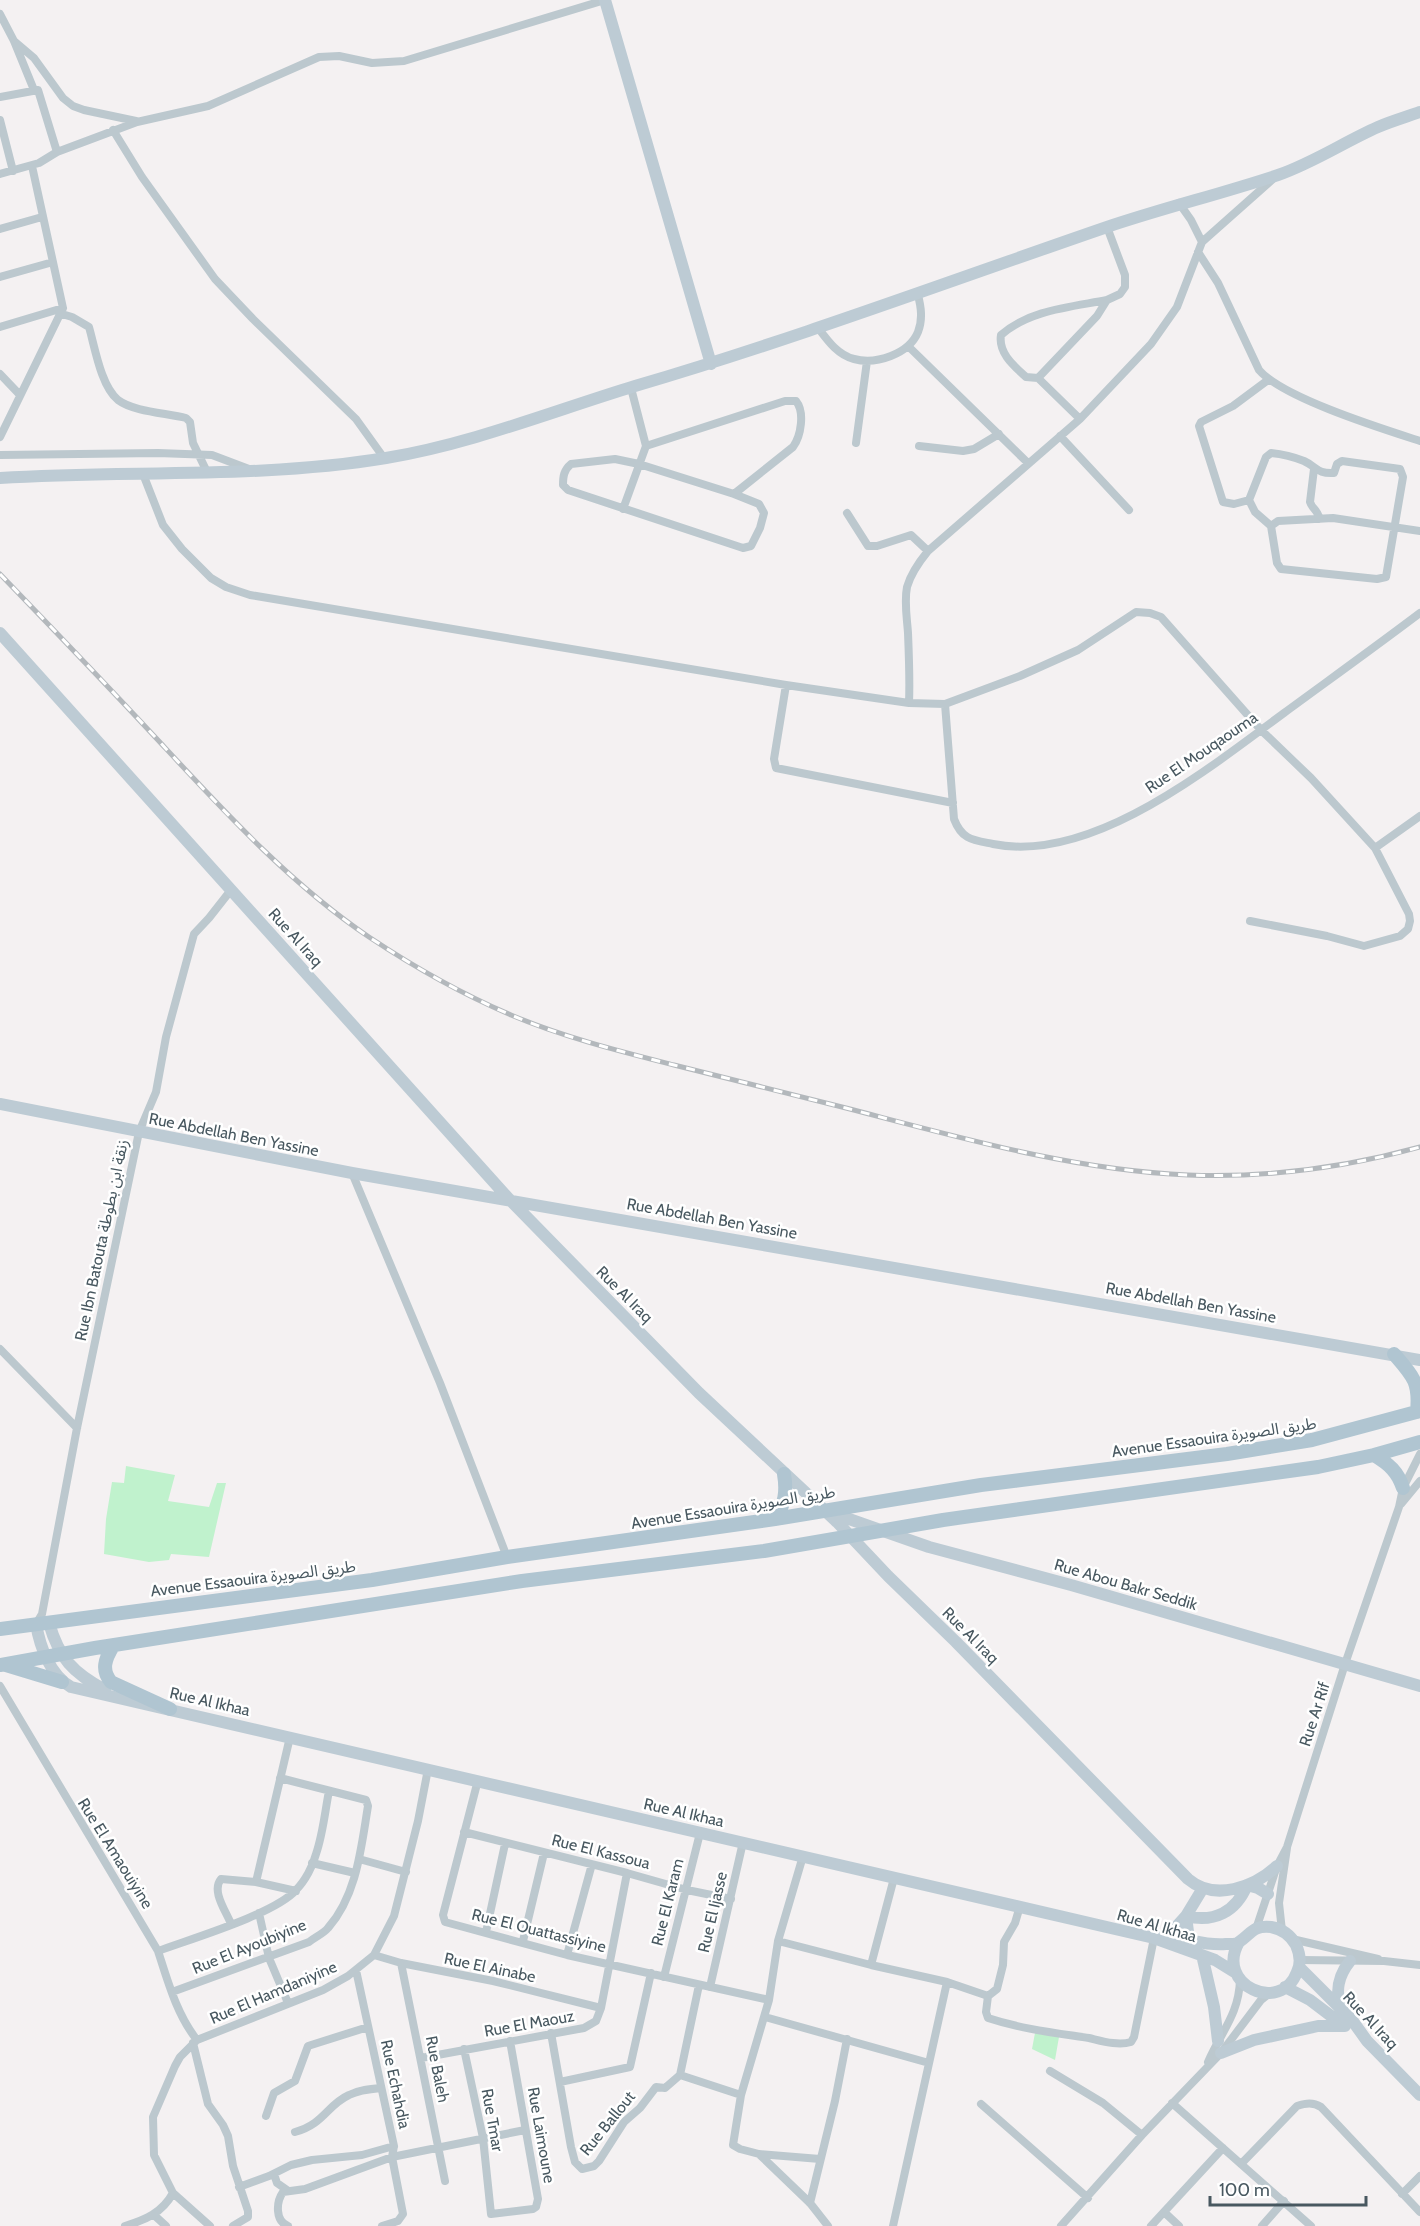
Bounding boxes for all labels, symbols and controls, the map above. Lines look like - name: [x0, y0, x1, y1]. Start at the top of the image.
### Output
- street label: Rue El Mouqaouma: [1142, 708, 1261, 797]
- street label: Rue Al Iraq: [264, 904, 327, 971]
- street label: Rue Abdellah Ben Yassine: [147, 1109, 320, 1160]
- street label: Rue Ibn Batouta زنقة ابن بطوطة: [71, 1138, 132, 1343]
- street label: Rue Abdellah Ben Yassine: [625, 1194, 799, 1243]
- street label: Rue Al Iraq: [592, 1262, 657, 1327]
- street label: Rue Abdellah Ben Yassine: [1104, 1278, 1278, 1327]
- street label: Avenue Essaouira طريق الصويرة: [1110, 1414, 1318, 1462]
- street label: Avenue Essaouira طريق الصويرة: [630, 1482, 837, 1534]
- street label: Rue Abou Bakr Seddik: [1052, 1555, 1200, 1614]
- street label: Avenue Essaouira طريق الصويرة: [149, 1556, 357, 1602]
- street label: Rue Al Iraq: [938, 1603, 1003, 1668]
- street label: Rue Ar Rif: [1295, 1679, 1334, 1749]
- street label: Rue Al Ikhaa: [168, 1683, 252, 1720]
- street label: Rue Al Ikhaa: [642, 1794, 726, 1831]
- street label: Rue El Amaouiyine: [74, 1795, 157, 1912]
- street label: Rue El Kassoua: [550, 1830, 652, 1873]
- street label: Rue El Karam: [647, 1857, 688, 1948]
- street label: Rue El Ijasse: [694, 1870, 731, 1954]
- street label: Rue El Ouattassiyine: [470, 1905, 608, 1956]
- street label: Rue Al Ikhaa: [1115, 1905, 1199, 1946]
- street label: Rue El Ayoubiyine: [189, 1915, 309, 1978]
- street label: Rue El Ainabe: [443, 1949, 537, 1986]
- street label: Rue El Hamdaniyine: [207, 1957, 340, 2028]
- street label: Rue Al Iraq: [1339, 1987, 1402, 2053]
- street label: Rue El Maouz: [483, 2006, 576, 2041]
- street label: Rue Baleh: [422, 2034, 453, 2104]
- street label: Rue Echahdia: [377, 2038, 414, 2131]
- street label: Rue Laimoune: [524, 2086, 559, 2185]
- street label: Rue Tmar: [478, 2087, 508, 2154]
- street label: Rue Ballout: [576, 2087, 639, 2159]
- scale bar: [1210, 2169, 1366, 2207]
- text: 100 m: [1219, 2179, 1270, 2201]

